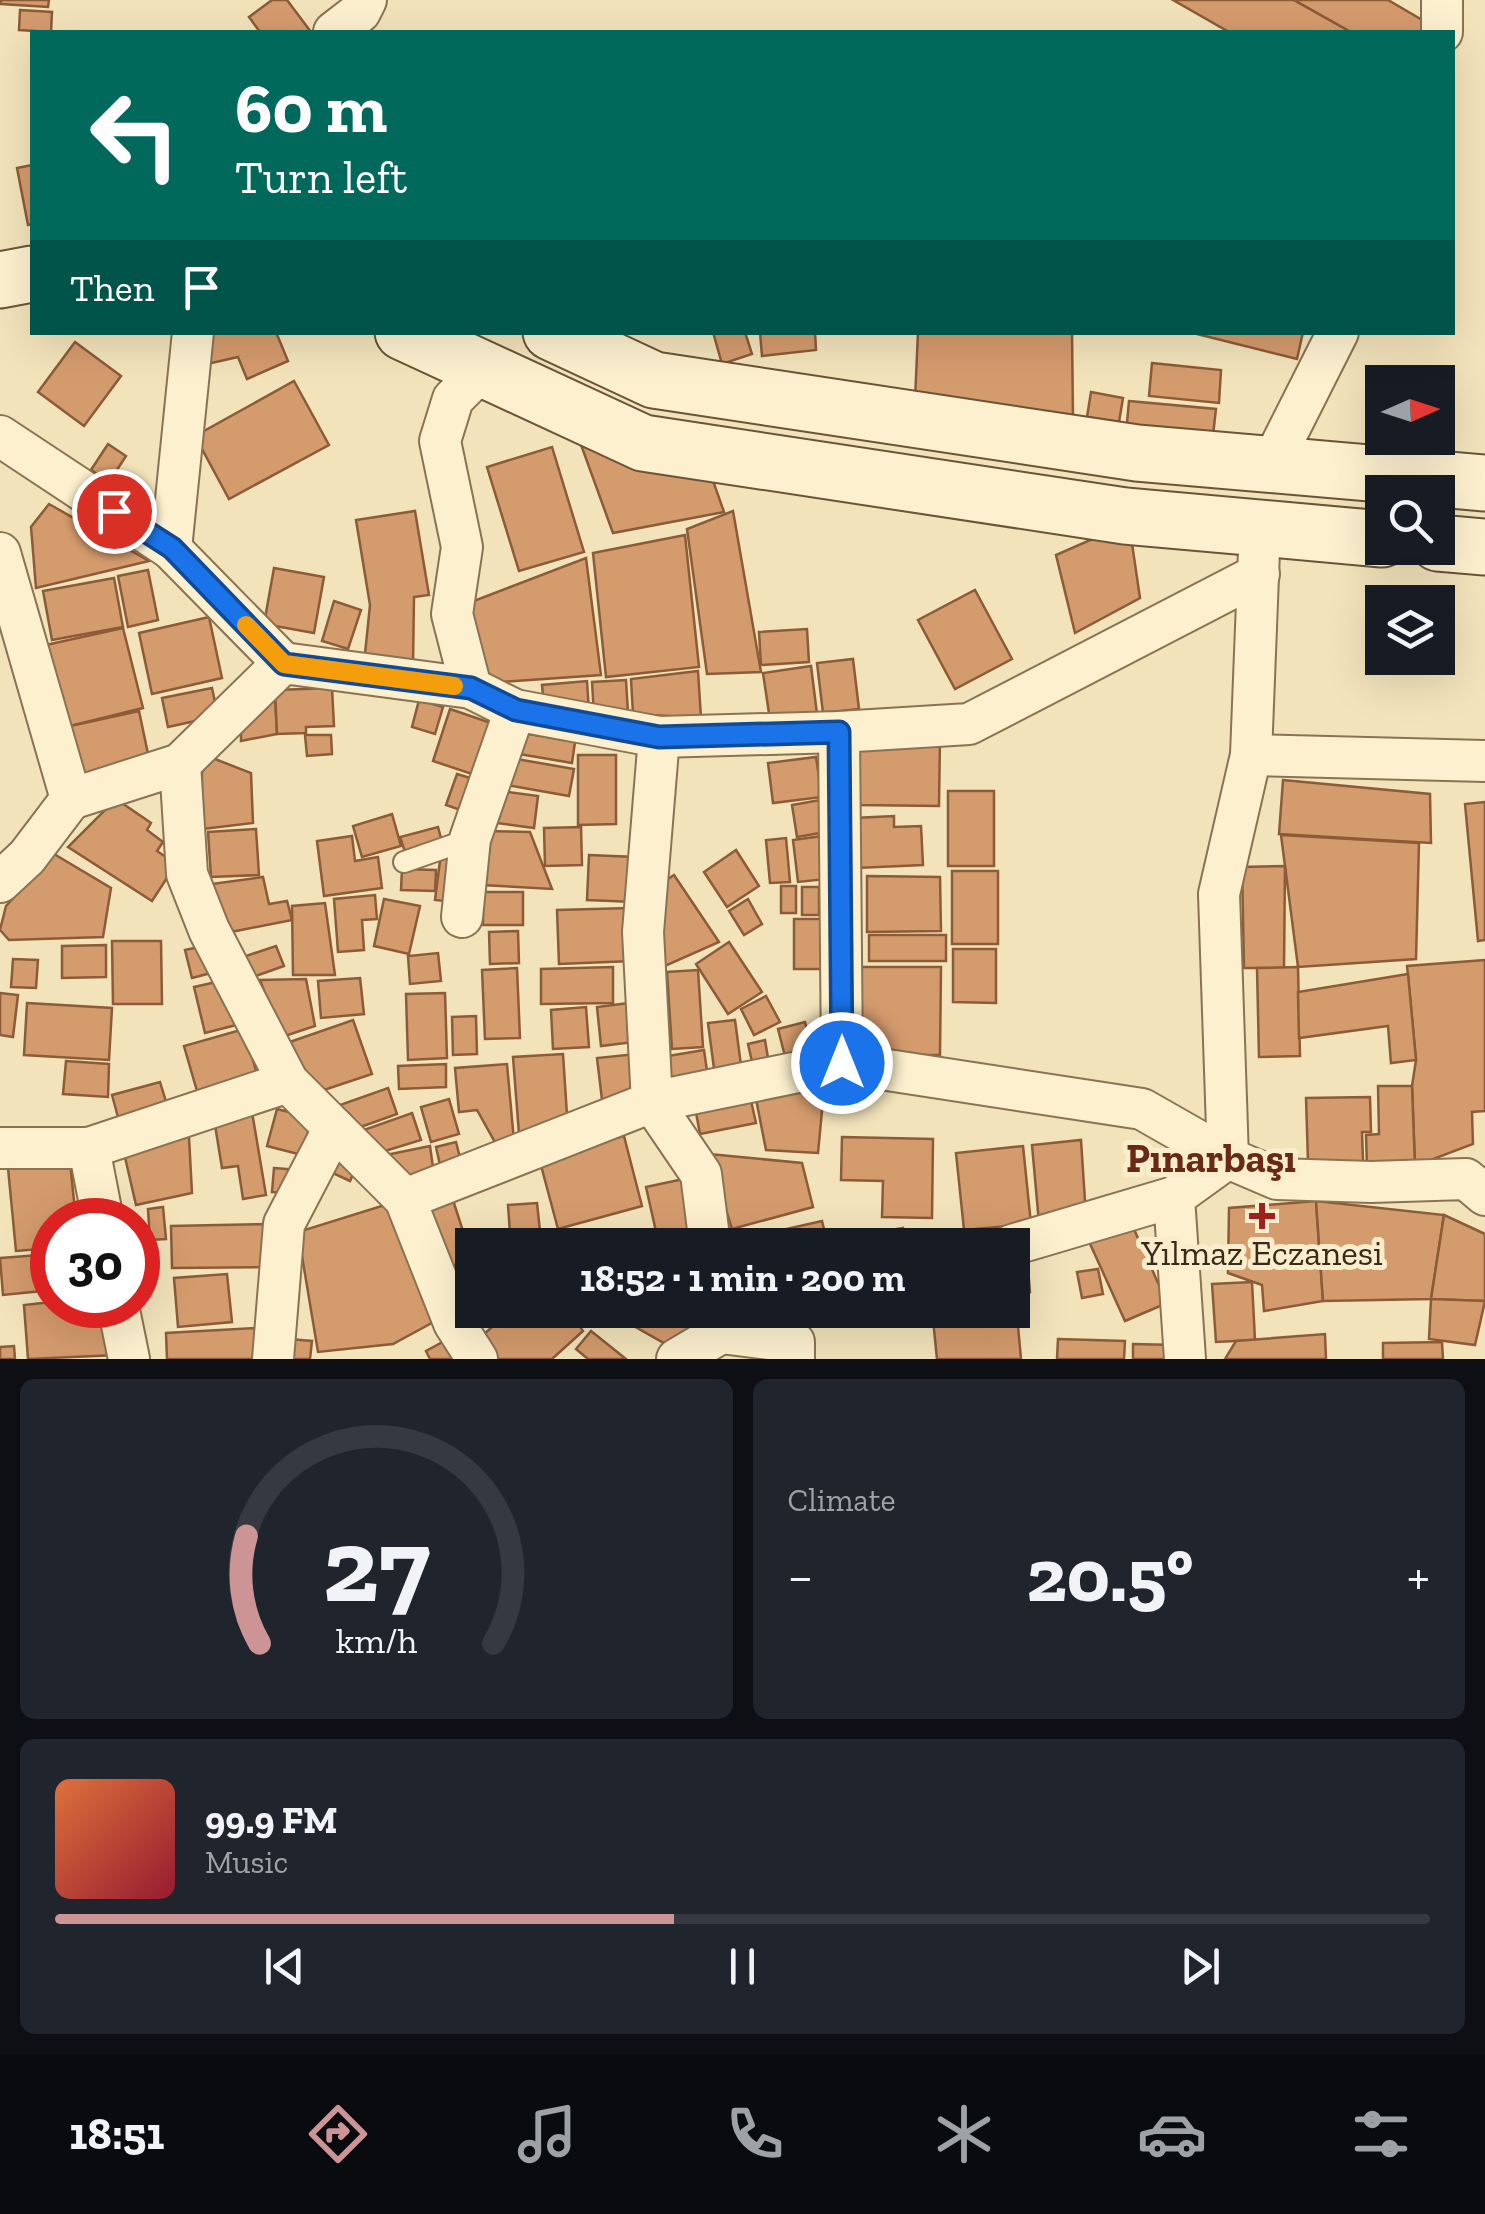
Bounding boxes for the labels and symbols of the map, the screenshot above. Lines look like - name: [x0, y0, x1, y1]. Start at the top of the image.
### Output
- north arrow: [1365, 365, 1455, 455]
- pin: [72, 469, 157, 554]
- position arrow: [790, 1011, 894, 1115]
- district label: Pınarbaşı: [1126, 1134, 1296, 1182]
- speed limit sign: 30: [30, 1198, 160, 1328]
- marker: Yılmaz Eczanesi: [1251, 1205, 1273, 1227]
- place label: Yılmaz Eczanesi: [1140, 1232, 1383, 1274]

